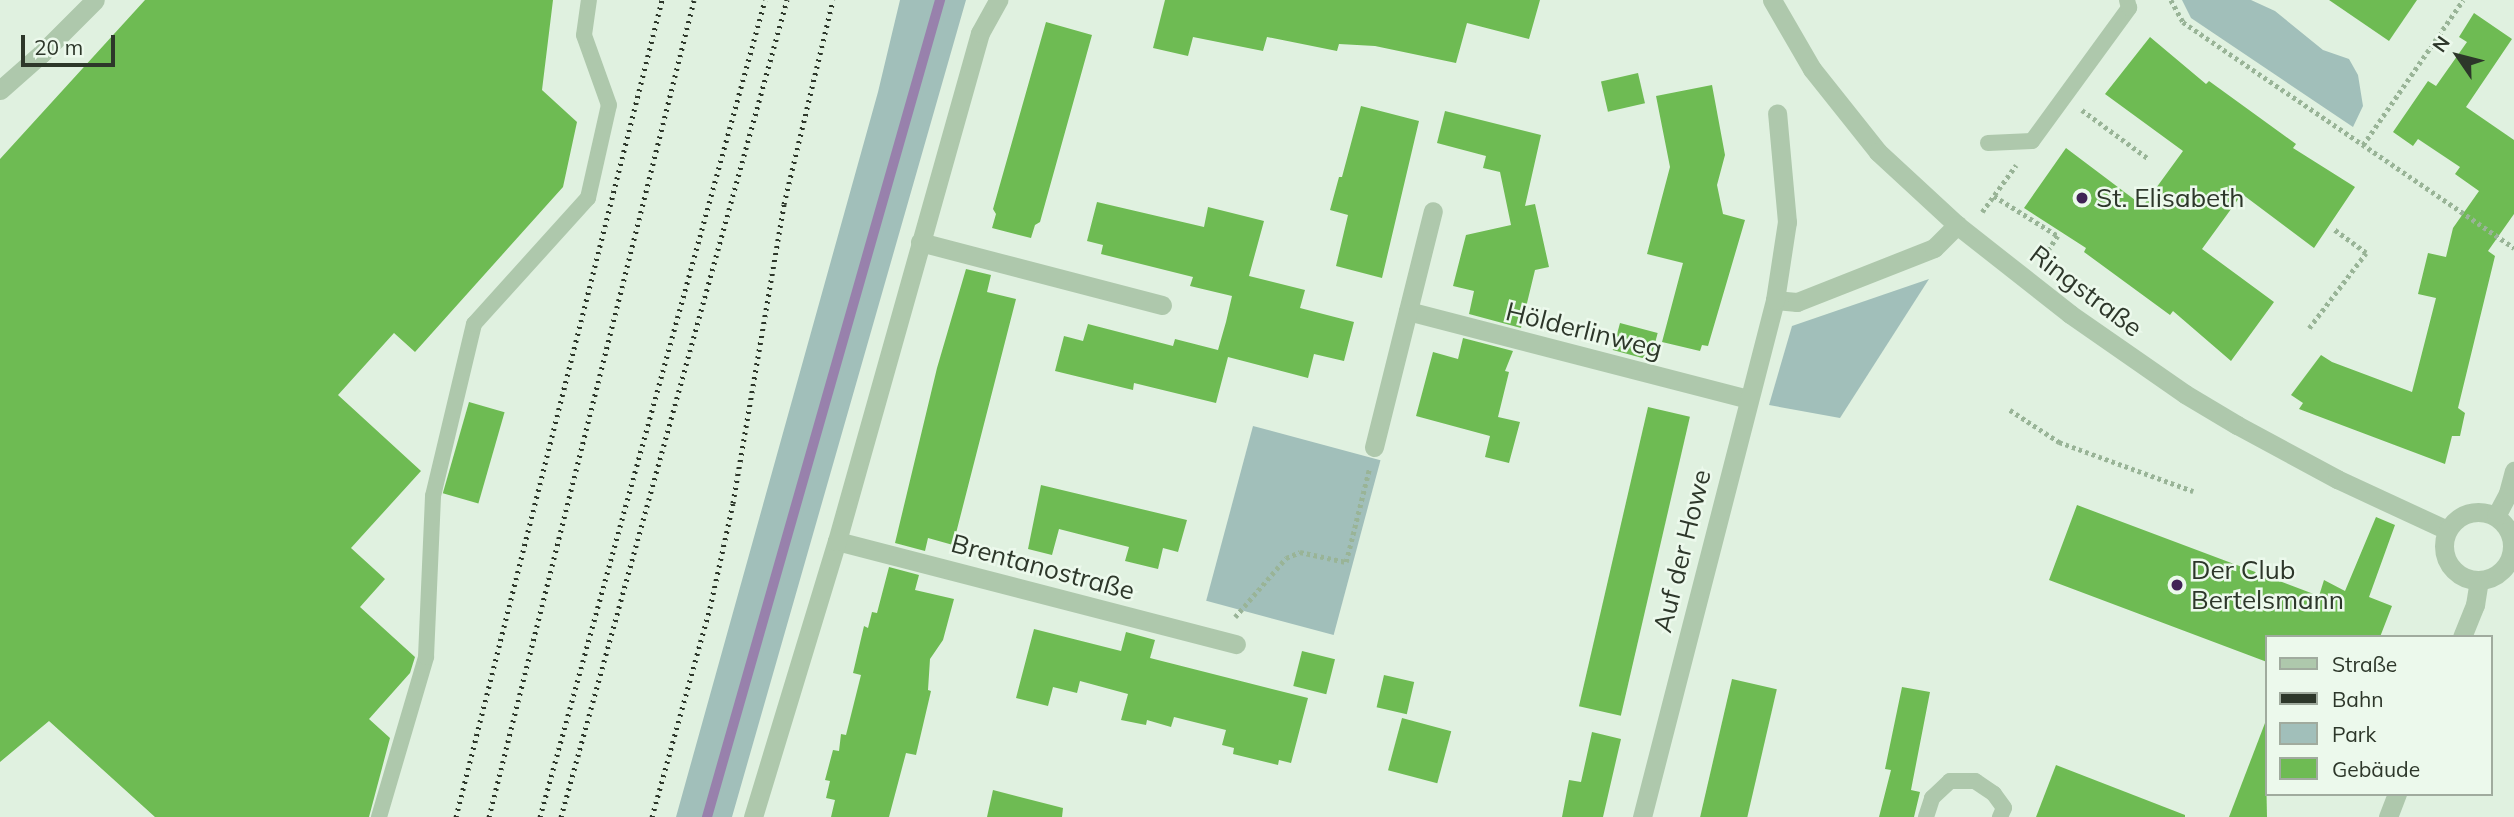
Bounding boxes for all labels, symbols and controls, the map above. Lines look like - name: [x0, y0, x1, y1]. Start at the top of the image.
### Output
- scale bar: [24, 21, 119, 65]
- north arrow: [2423, 21, 2493, 91]
- text: N: [2427, 31, 2455, 57]
- text: 20 m: [34, 34, 83, 60]
- place label: St. Elisabeth: [2096, 182, 2245, 214]
- marker: St. Elisabeth: [2074, 190, 2090, 206]
- street label: Ringstraße: [2024, 239, 2148, 343]
- street label: Hölderlinweg: [1503, 296, 1665, 364]
- street label: Auf der Howe: [1647, 466, 1717, 636]
- street label: Brentanostraße: [948, 528, 1138, 606]
- place label: Der Club Bertelsmann: [2191, 554, 2344, 616]
- marker: Der Club Bertelsmann: [2169, 577, 2185, 593]
- legend: [2266, 635, 2493, 796]
- text: Straße: [2332, 651, 2397, 677]
- text: Bahn: [2332, 686, 2384, 712]
- text: Park: [2332, 721, 2376, 747]
- text: Gebäude: [2332, 756, 2420, 782]

